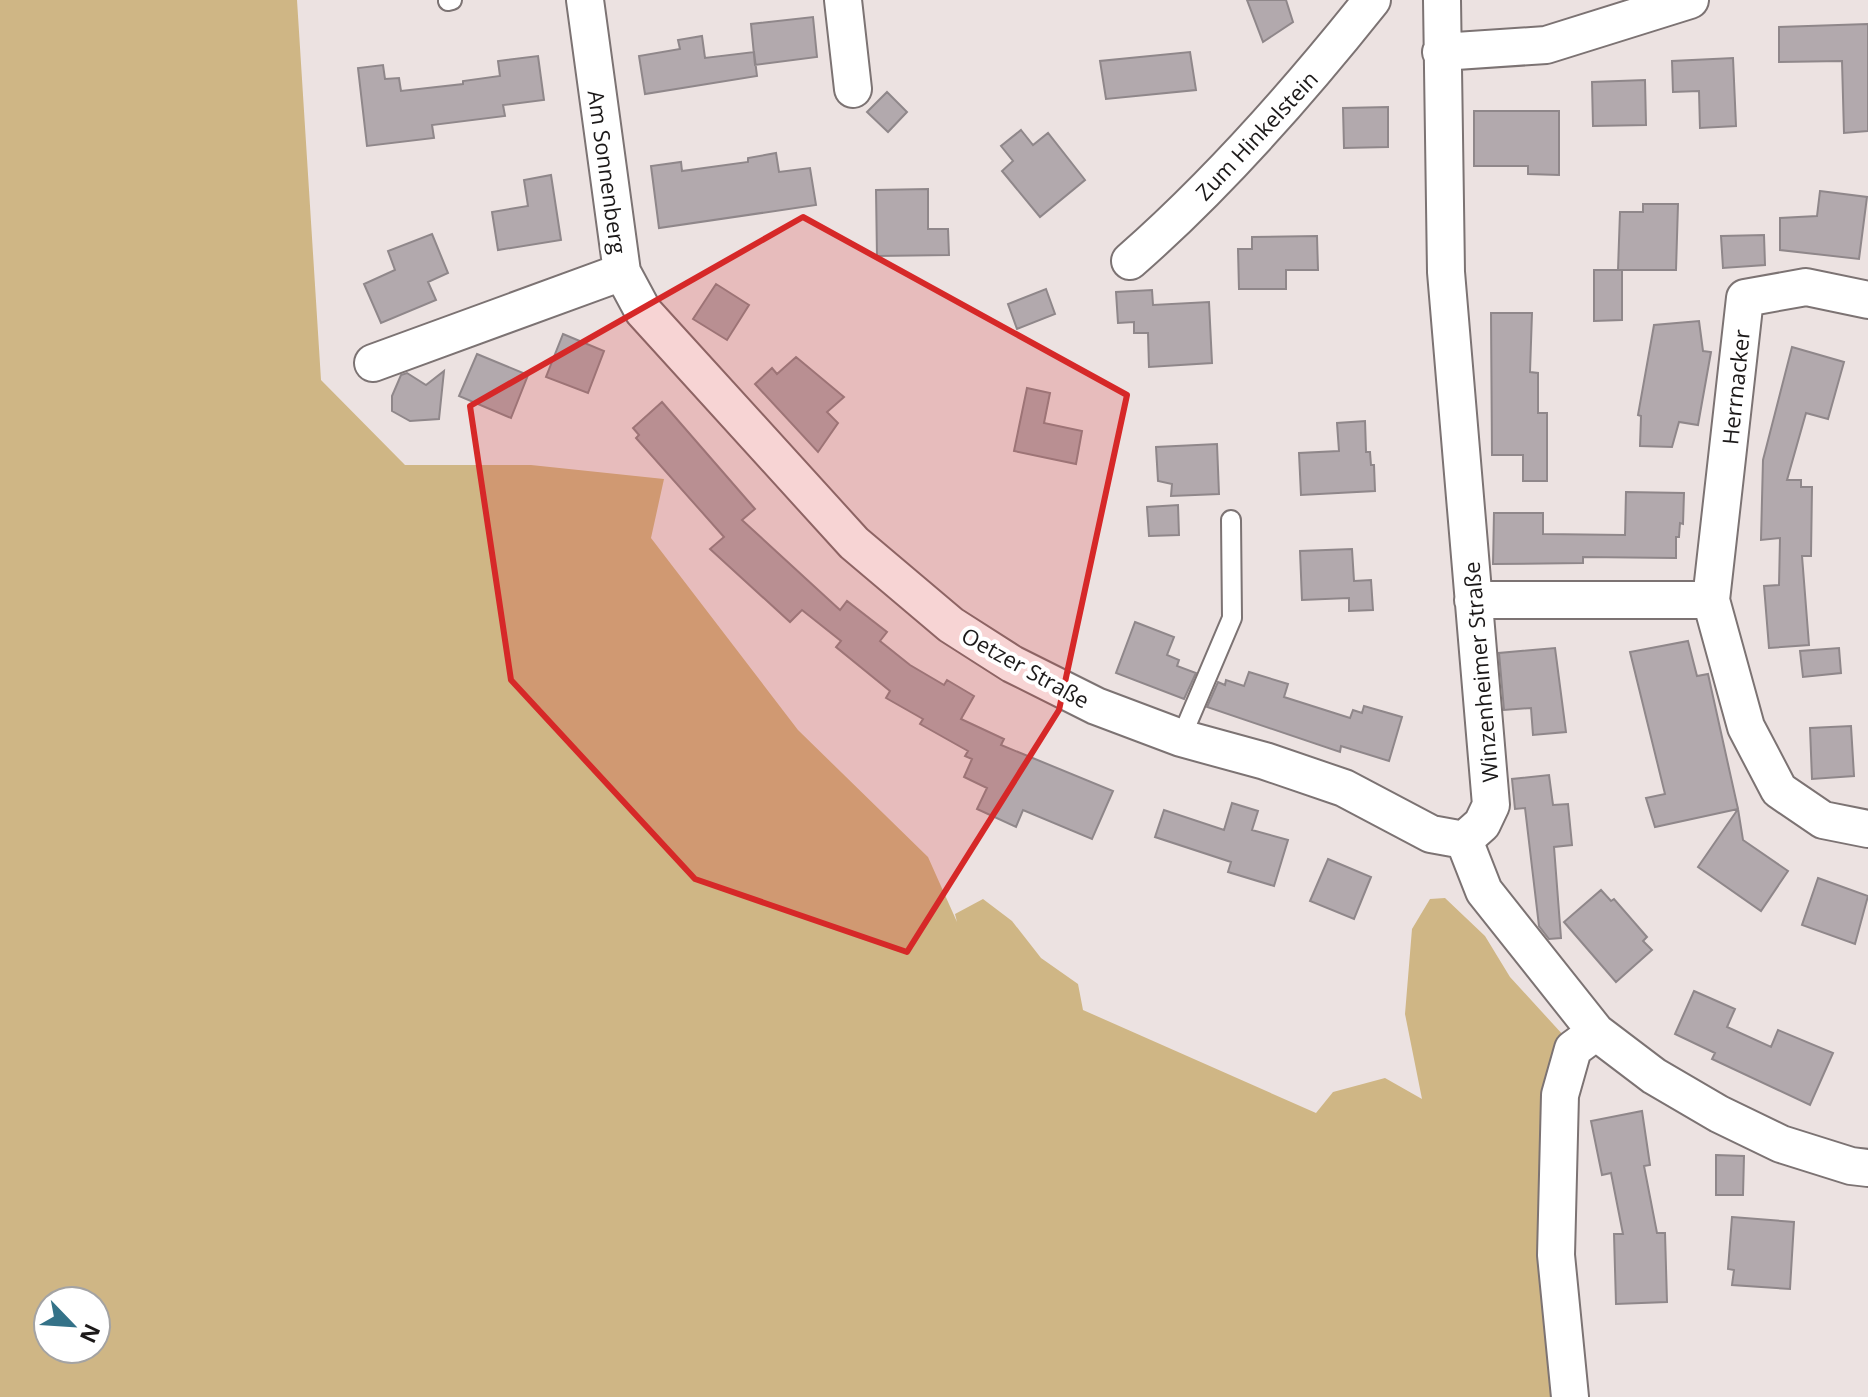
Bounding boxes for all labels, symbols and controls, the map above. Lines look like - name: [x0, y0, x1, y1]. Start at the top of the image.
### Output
- street label: Zum Hinkelstein: [1188, 64, 1324, 206]
- street label: Am Sonnenberg: [582, 88, 634, 256]
- street label: Herrnacker: [1714, 328, 1756, 446]
- street label: Winzenheimer Straße: [1455, 560, 1505, 784]
- street label: Oetzer Straße: [957, 619, 1095, 715]
- north arrow: [32, 1285, 112, 1365]
- text: N: [74, 1319, 108, 1348]

